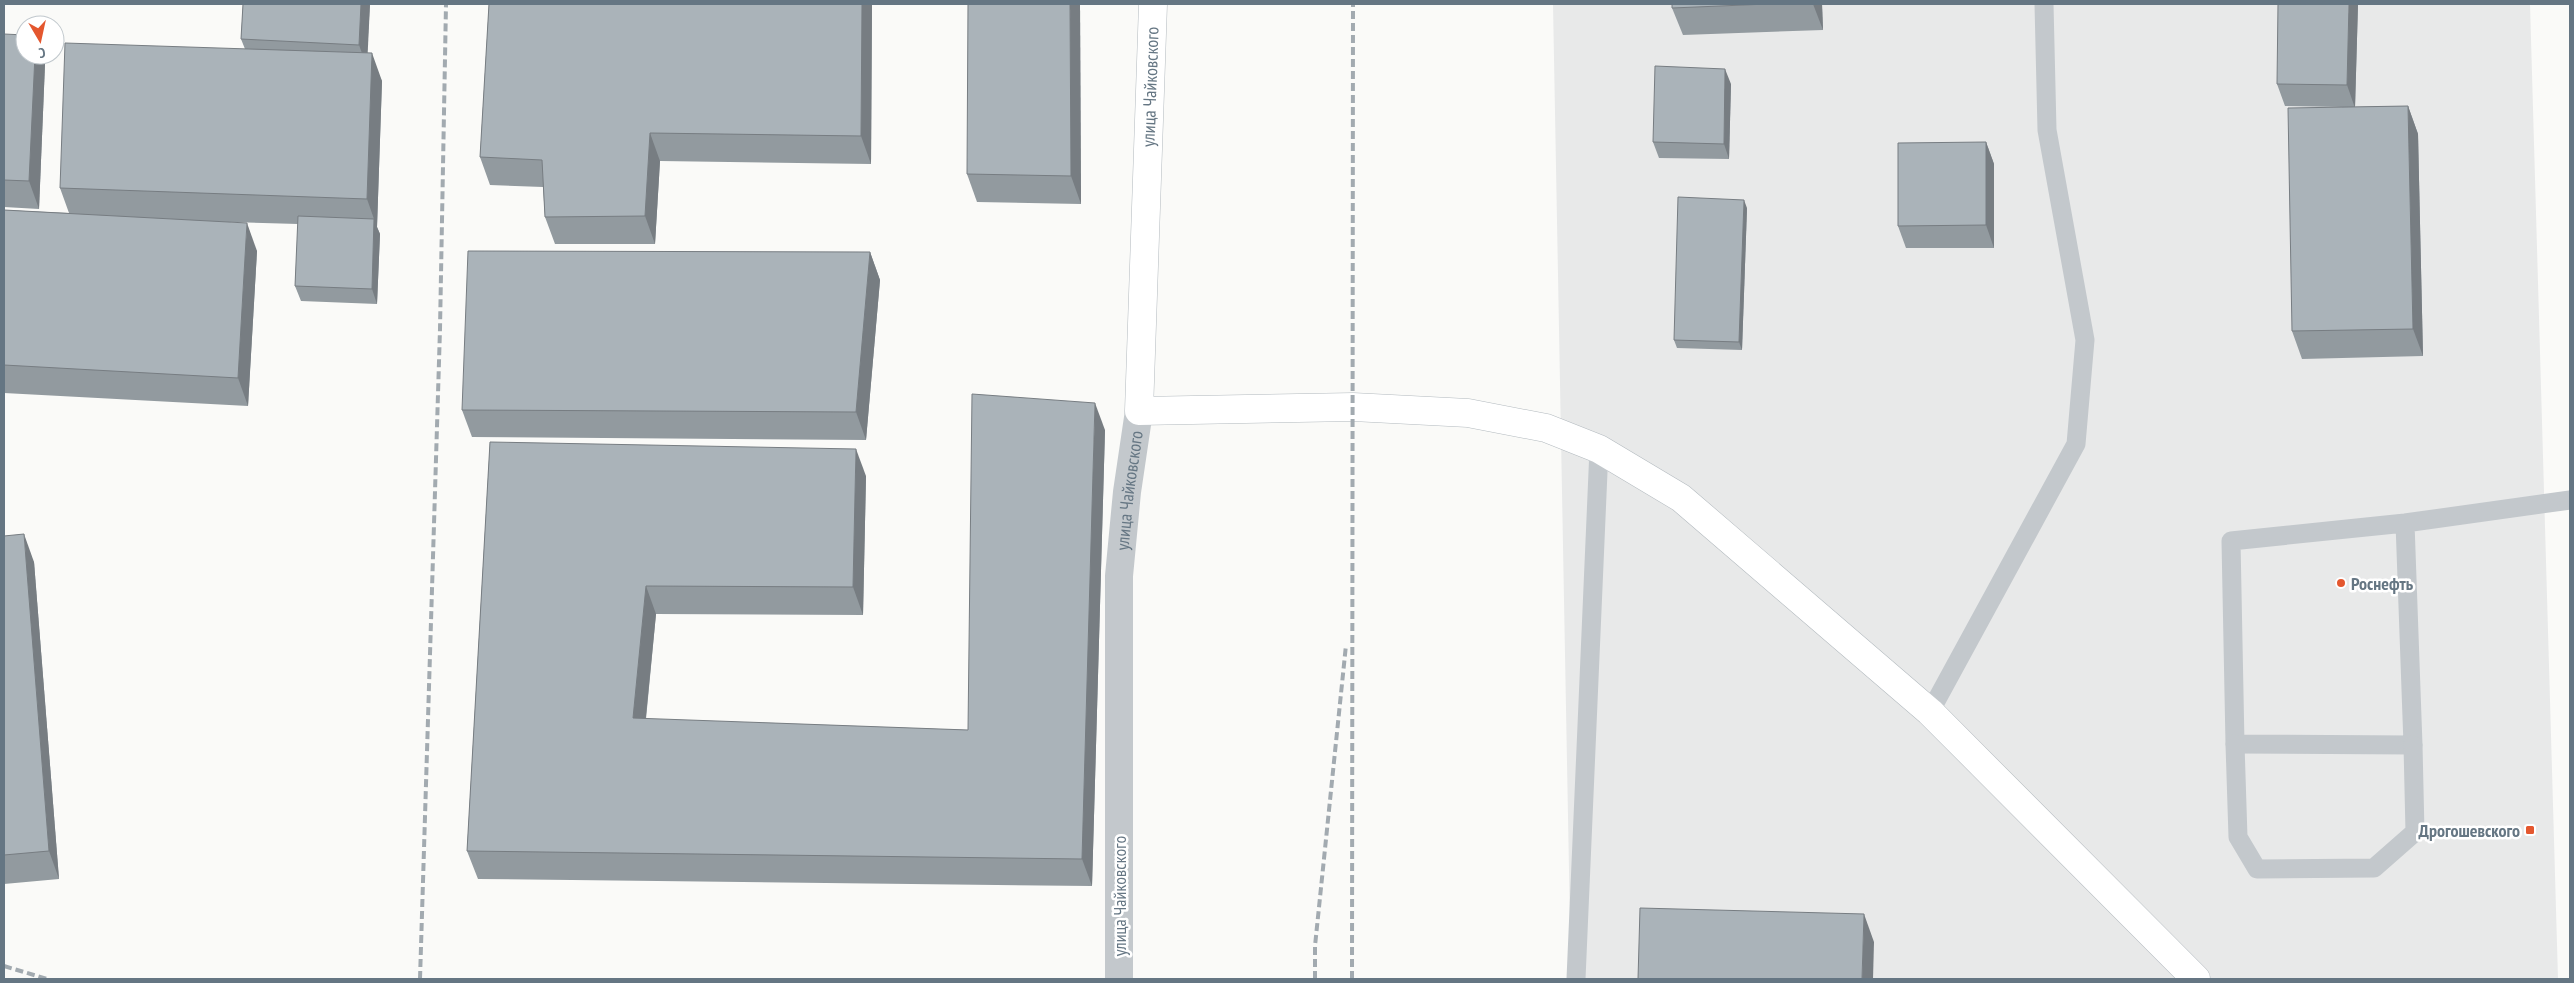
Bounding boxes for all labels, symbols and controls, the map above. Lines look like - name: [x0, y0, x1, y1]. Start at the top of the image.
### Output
- north arrow: [15, 15, 65, 65]
- street label: улица Чайковского: [1136, 26, 1164, 148]
- text: С: [37, 43, 47, 62]
- street label: улица Чайковского: [1110, 429, 1147, 551]
- place label: Роснефть: [2351, 572, 2414, 595]
- marker: Роснефть: [2335, 577, 2347, 589]
- place label: Дрогошевского: [2419, 819, 2520, 842]
- marker: Дрогошевского: [2524, 824, 2536, 836]
- street label: улица Чайковского: [1108, 836, 1131, 956]

